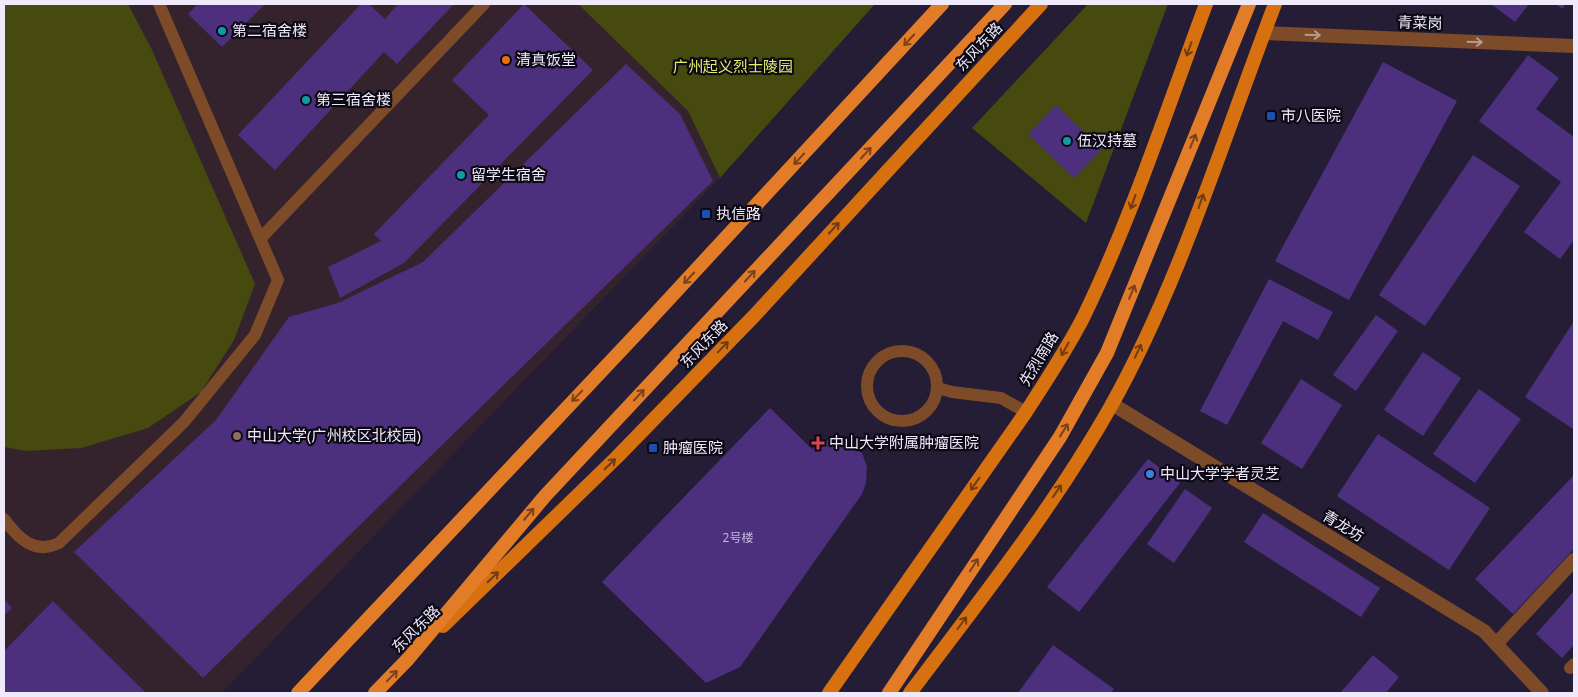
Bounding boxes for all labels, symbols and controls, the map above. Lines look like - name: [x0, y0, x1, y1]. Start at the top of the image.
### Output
- street label: 青菜岗: [1397, 11, 1443, 33]
- street label: 东风东路: [950, 18, 1006, 75]
- place label: 第二宿舍楼: [232, 20, 307, 40]
- marker: 第二宿舍楼: [216, 25, 228, 37]
- one-way arrow: [1304, 30, 1320, 39]
- one-way arrow: [903, 33, 915, 46]
- one-way arrow: [1467, 37, 1483, 46]
- one-way arrow: [1184, 41, 1193, 57]
- place label: 清真饭堂: [516, 49, 576, 69]
- marker: 清真饭堂: [500, 54, 512, 66]
- park label: 广州起义烈士陵园: [673, 56, 793, 76]
- place label: 第三宿舍楼: [316, 89, 391, 109]
- marker: 第三宿舍楼: [300, 94, 312, 106]
- place label: 市八医院: [1281, 105, 1341, 125]
- marker: 市八医院: [1265, 110, 1277, 122]
- place label: 伍汉持墓: [1077, 130, 1137, 150]
- one-way arrow: [1189, 134, 1198, 149]
- marker: 伍汉持墓: [1061, 135, 1073, 147]
- one-way arrow: [861, 146, 872, 159]
- one-way arrow: [793, 152, 805, 165]
- place label: 留学生宿舍: [471, 164, 546, 184]
- marker: 留学生宿舍: [455, 169, 467, 181]
- one-way arrow: [1128, 193, 1137, 209]
- one-way arrow: [1197, 194, 1206, 209]
- place label: 执信路: [716, 203, 761, 223]
- marker: 执信路: [700, 208, 712, 220]
- one-way arrow: [828, 222, 840, 235]
- one-way arrow: [744, 270, 756, 283]
- one-way arrow: [683, 272, 695, 285]
- one-way arrow: [1128, 285, 1137, 300]
- street label: 东风东路: [675, 315, 731, 372]
- street label: 先烈南路: [1014, 328, 1062, 389]
- one-way arrow: [717, 341, 730, 353]
- one-way arrow: [1060, 342, 1070, 357]
- one-way arrow: [1134, 344, 1144, 359]
- one-way arrow: [633, 388, 645, 401]
- one-way arrow: [571, 390, 583, 403]
- one-way arrow: [1060, 423, 1070, 437]
- place label: 中山大学(广州校区北校园): [247, 425, 421, 445]
- marker: 中山大学(广州校区北校园): [231, 430, 243, 442]
- place label: 中山大学附属肿瘤医院: [829, 432, 979, 452]
- marker: 中山大学附属肿瘤医院: [811, 436, 825, 450]
- place label: 肿瘤医院: [663, 437, 723, 457]
- marker: 肿瘤医院: [647, 442, 659, 454]
- one-way arrow: [604, 458, 616, 470]
- place label: 中山大学学者灵芝: [1160, 463, 1280, 483]
- marker: 中山大学学者灵芝: [1144, 468, 1156, 480]
- one-way arrow: [970, 477, 980, 491]
- one-way arrow: [1052, 485, 1062, 499]
- street label: 青龙坊: [1319, 505, 1368, 545]
- one-way arrow: [524, 508, 535, 521]
- house number: 2号楼: [723, 529, 753, 546]
- one-way arrow: [969, 558, 979, 572]
- one-way arrow: [487, 571, 500, 583]
- street label: 东风东路: [387, 600, 444, 656]
- one-way arrow: [957, 617, 968, 630]
- one-way arrow: [386, 670, 398, 683]

